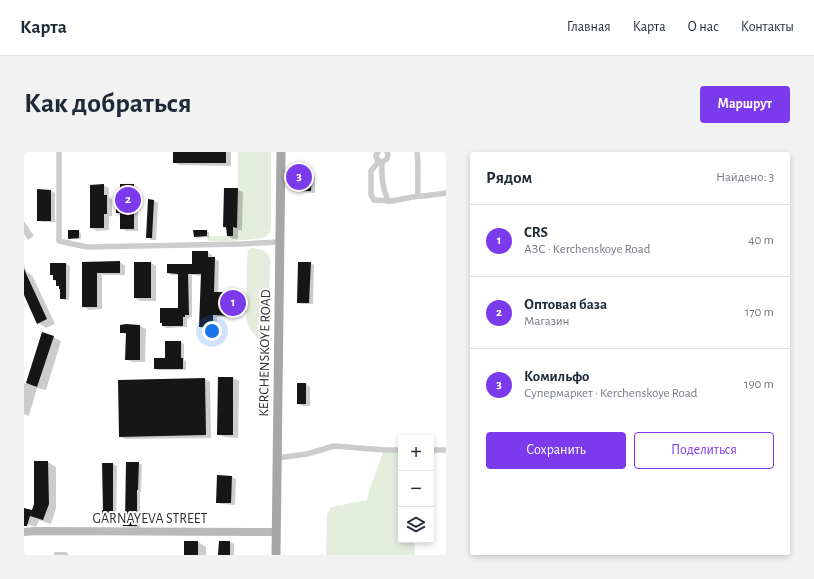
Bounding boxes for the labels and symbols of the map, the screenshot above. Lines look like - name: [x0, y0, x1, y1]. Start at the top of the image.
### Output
- pin: 3: [286, 162, 312, 192]
- pin: 2: [115, 185, 141, 215]
- pin: 1: [220, 288, 246, 318]
- street label: KERCHENSKOYE ROAD: [257, 289, 273, 417]
- your location: [202, 321, 222, 341]
- street label: GARNAYEVA STREET: [93, 512, 208, 526]

